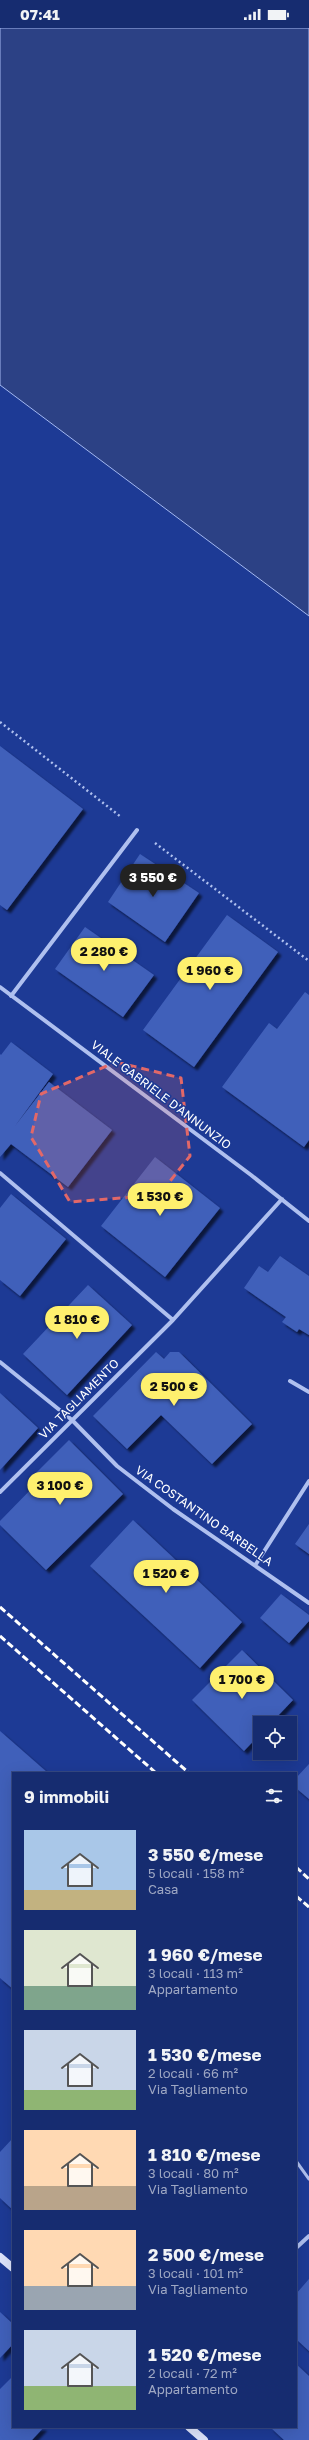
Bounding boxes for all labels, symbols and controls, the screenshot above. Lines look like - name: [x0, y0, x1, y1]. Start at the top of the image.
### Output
- text: 07:41: [20, 5, 60, 23]
- pin: 3 550 €: [116, 864, 190, 898]
- text: 3 550 €: [129, 869, 177, 885]
- pin: 2 280 €: [67, 938, 141, 972]
- text: 2 280 €: [80, 943, 128, 959]
- pin: 1 960 €: [173, 957, 247, 991]
- text: 1 960 €: [186, 962, 234, 978]
- street label: VIALE GABRIELE D'ANNUNZIO: [88, 1037, 235, 1152]
- pin: 1 530 €: [123, 1183, 197, 1217]
- text: 1 530 €: [137, 1188, 183, 1204]
- pin: 1 810 €: [40, 1306, 114, 1340]
- text: 1 810 €: [54, 1311, 100, 1327]
- street label: VIA TAGLIAMENTO: [35, 1355, 122, 1442]
- pin: 2 500 €: [137, 1373, 211, 1407]
- text: 2 500 €: [150, 1378, 198, 1394]
- street label: VIA COSTANTINO BARBELLA: [133, 1462, 276, 1569]
- pin: 3 100 €: [23, 1472, 97, 1506]
- text: 3 100 €: [36, 1477, 84, 1493]
- pin: 1 520 €: [129, 1560, 203, 1594]
- text: 1 520 €: [143, 1565, 189, 1581]
- pin: 1 700 €: [205, 1666, 279, 1700]
- text: 1 700 €: [219, 1671, 265, 1687]
- map controls: [253, 1716, 297, 1760]
- button: locate: [253, 1716, 297, 1760]
- icon: filters: [263, 1785, 285, 1807]
- text: 9 immobili: [24, 1786, 109, 1807]
- text: 3 550 €/mese: [148, 1844, 263, 1865]
- icon: home: [56, 1846, 104, 1894]
- text: 5 locali · 158 m²: [148, 1865, 244, 1881]
- text: Casa: [148, 1881, 178, 1897]
- text: 1 960 €/mese: [148, 1944, 263, 1965]
- icon: home: [56, 1946, 104, 1994]
- text: 3 locali · 113 m²: [148, 1965, 243, 1981]
- text: Appartamento: [148, 1981, 238, 1997]
- text: 1 530 €/mese: [148, 2044, 262, 2065]
- icon: home: [56, 2046, 104, 2094]
- text: 2 locali · 66 m²: [148, 2065, 238, 2081]
- text: Via Tagliamento: [148, 2081, 248, 2097]
- text: 1 810 €/mese: [148, 2144, 261, 2165]
- icon: home: [56, 2146, 104, 2194]
- text: 3 locali · 80 m²: [148, 2165, 239, 2181]
- text: Via Tagliamento: [148, 2181, 248, 2197]
- text: 2 500 €/mese: [148, 2244, 264, 2265]
- icon: home: [56, 2246, 104, 2294]
- text: 3 locali · 101 m²: [148, 2265, 243, 2281]
- text: Via Tagliamento: [148, 2281, 248, 2297]
- text: 1 520 €/mese: [148, 2344, 262, 2365]
- icon: home: [56, 2346, 104, 2394]
- text: 2 locali · 72 m²: [148, 2365, 237, 2381]
- text: Appartamento: [148, 2381, 238, 2397]

